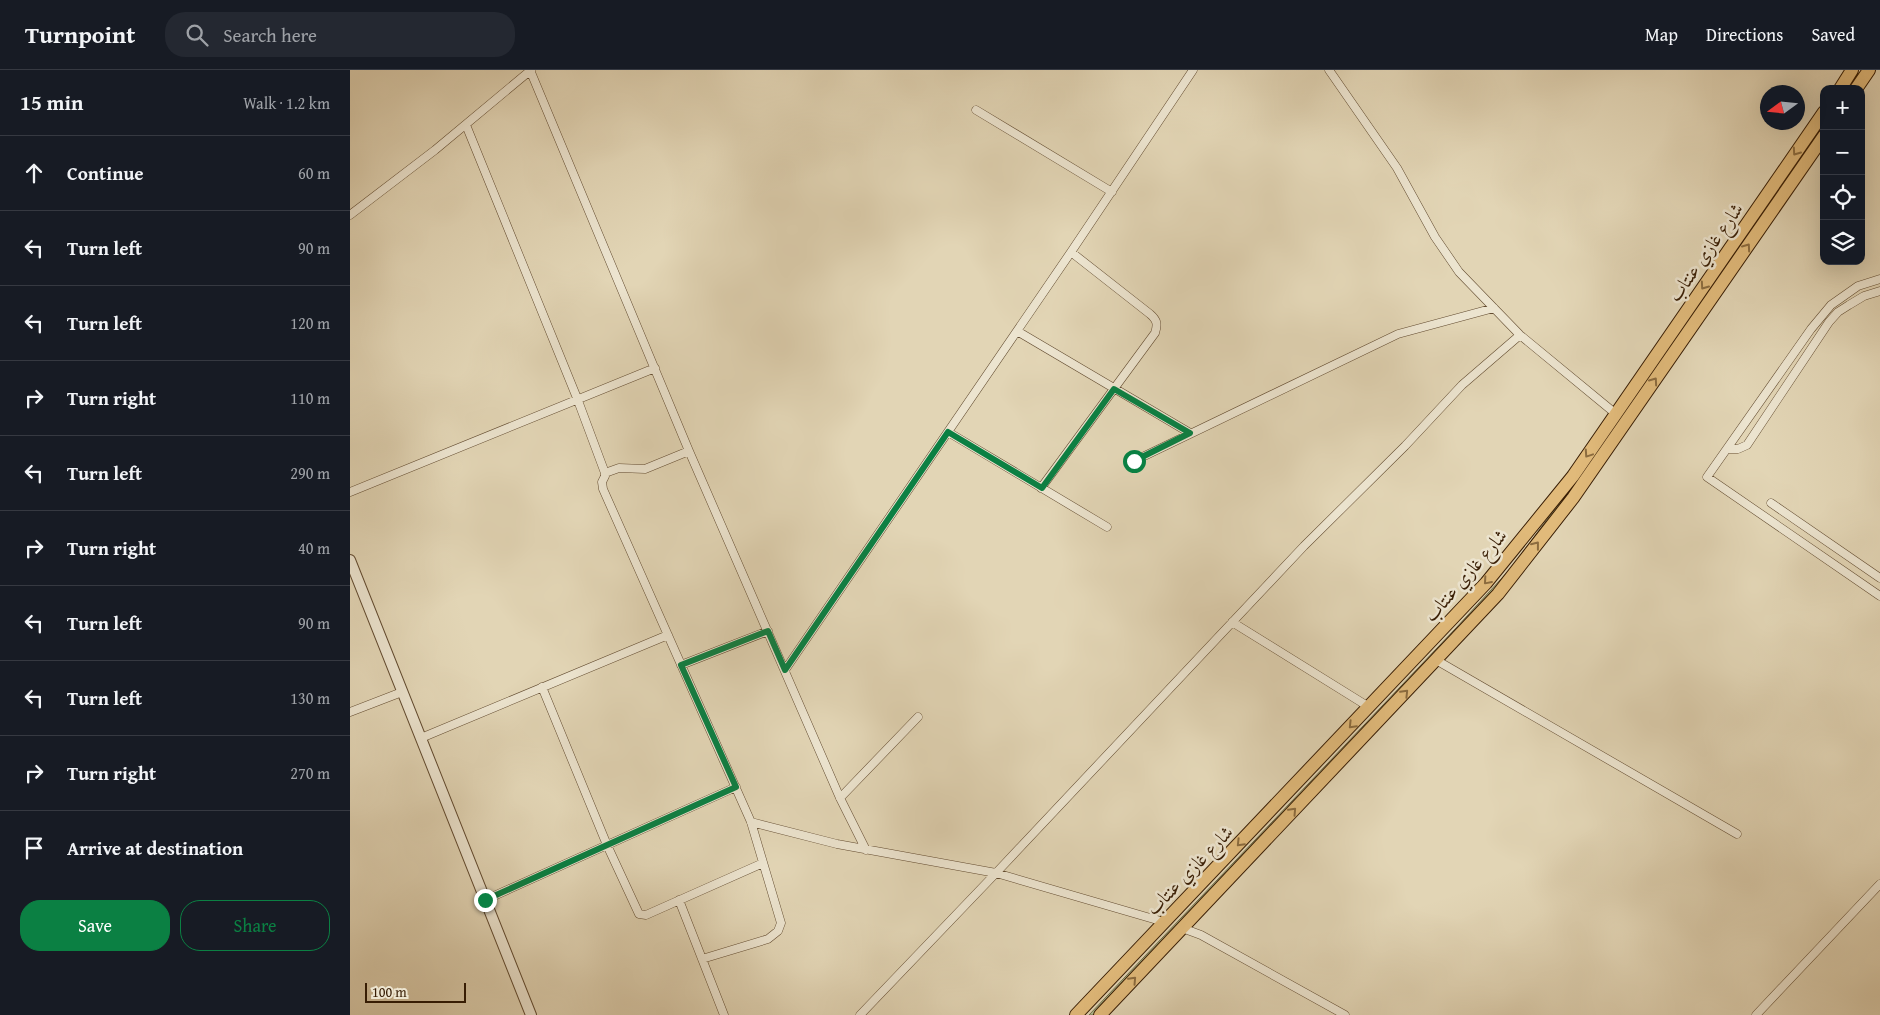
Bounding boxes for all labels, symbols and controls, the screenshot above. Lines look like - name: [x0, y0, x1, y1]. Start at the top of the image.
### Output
- search box: [165, 12, 515, 57]
- text: Turnpoint: [25, 17, 135, 52]
- icon: search: [183, 21, 211, 49]
- text: Search here: [223, 21, 317, 49]
- text: Map: [1645, 21, 1678, 48]
- text: Directions: [1706, 21, 1783, 48]
- text: Saved: [1811, 21, 1855, 48]
- north arrow: [1760, 85, 1805, 130]
- map controls: [1820, 85, 1865, 265]
- button: +: [1820, 85, 1865, 130]
- text: 15 min: [20, 87, 83, 118]
- text: Walk · 1.2 km: [243, 91, 330, 115]
- button: −: [1820, 130, 1865, 175]
- one-way arrow: [1793, 146, 1802, 156]
- icon: ahead: [20, 159, 48, 187]
- text: Continue: [67, 159, 144, 187]
- text: 60 m: [298, 161, 330, 185]
- button: locate: [1820, 175, 1865, 220]
- street label: شارع غازي عنتاب: [1660, 197, 1751, 308]
- button: layers: [1820, 220, 1865, 265]
- icon: left: [20, 234, 48, 262]
- text: Turn left: [67, 234, 142, 262]
- text: 90 m: [298, 236, 330, 260]
- one-way arrow: [1741, 243, 1750, 253]
- one-way arrow: [1701, 280, 1710, 290]
- icon: left: [20, 309, 48, 337]
- text: Turn left: [67, 309, 142, 337]
- text: 120 m: [290, 311, 330, 335]
- one-way arrow: [1648, 377, 1657, 386]
- icon: right: [20, 384, 48, 412]
- text: Turn right: [67, 384, 156, 412]
- text: 110 m: [290, 386, 330, 410]
- one-way arrow: [1585, 448, 1594, 458]
- route start: [1123, 450, 1146, 473]
- icon: left: [20, 459, 48, 487]
- text: Turn left: [67, 459, 142, 487]
- text: 290 m: [290, 461, 330, 485]
- street label: شارع غازي عنتاب: [1417, 522, 1515, 629]
- icon: right: [20, 534, 48, 562]
- text: Turn right: [67, 534, 156, 562]
- text: 40 m: [298, 536, 330, 560]
- one-way arrow: [1530, 542, 1539, 551]
- one-way arrow: [1484, 576, 1493, 585]
- icon: left: [20, 609, 48, 637]
- text: Turn left: [67, 609, 142, 637]
- text: 90 m: [298, 611, 330, 635]
- icon: left: [20, 684, 48, 712]
- text: Turn left: [67, 684, 142, 712]
- text: 130 m: [290, 686, 330, 710]
- one-way arrow: [1399, 689, 1408, 698]
- one-way arrow: [1349, 719, 1358, 728]
- icon: right: [20, 759, 48, 787]
- text: Turn right: [67, 759, 156, 787]
- text: 270 m: [290, 761, 330, 785]
- one-way arrow: [1287, 807, 1296, 816]
- street label: شارع غازي عنتاب: [1139, 819, 1241, 923]
- icon: arrive: [20, 834, 48, 862]
- text: Arrive at destination: [67, 834, 243, 862]
- one-way arrow: [1237, 837, 1246, 846]
- route end: [474, 889, 497, 912]
- button: Save: [20, 900, 170, 951]
- button: Share: [180, 900, 330, 951]
- one-way arrow: [1127, 976, 1136, 985]
- scale bar: [365, 980, 466, 1003]
- text: 100 m: [372, 982, 407, 1002]

